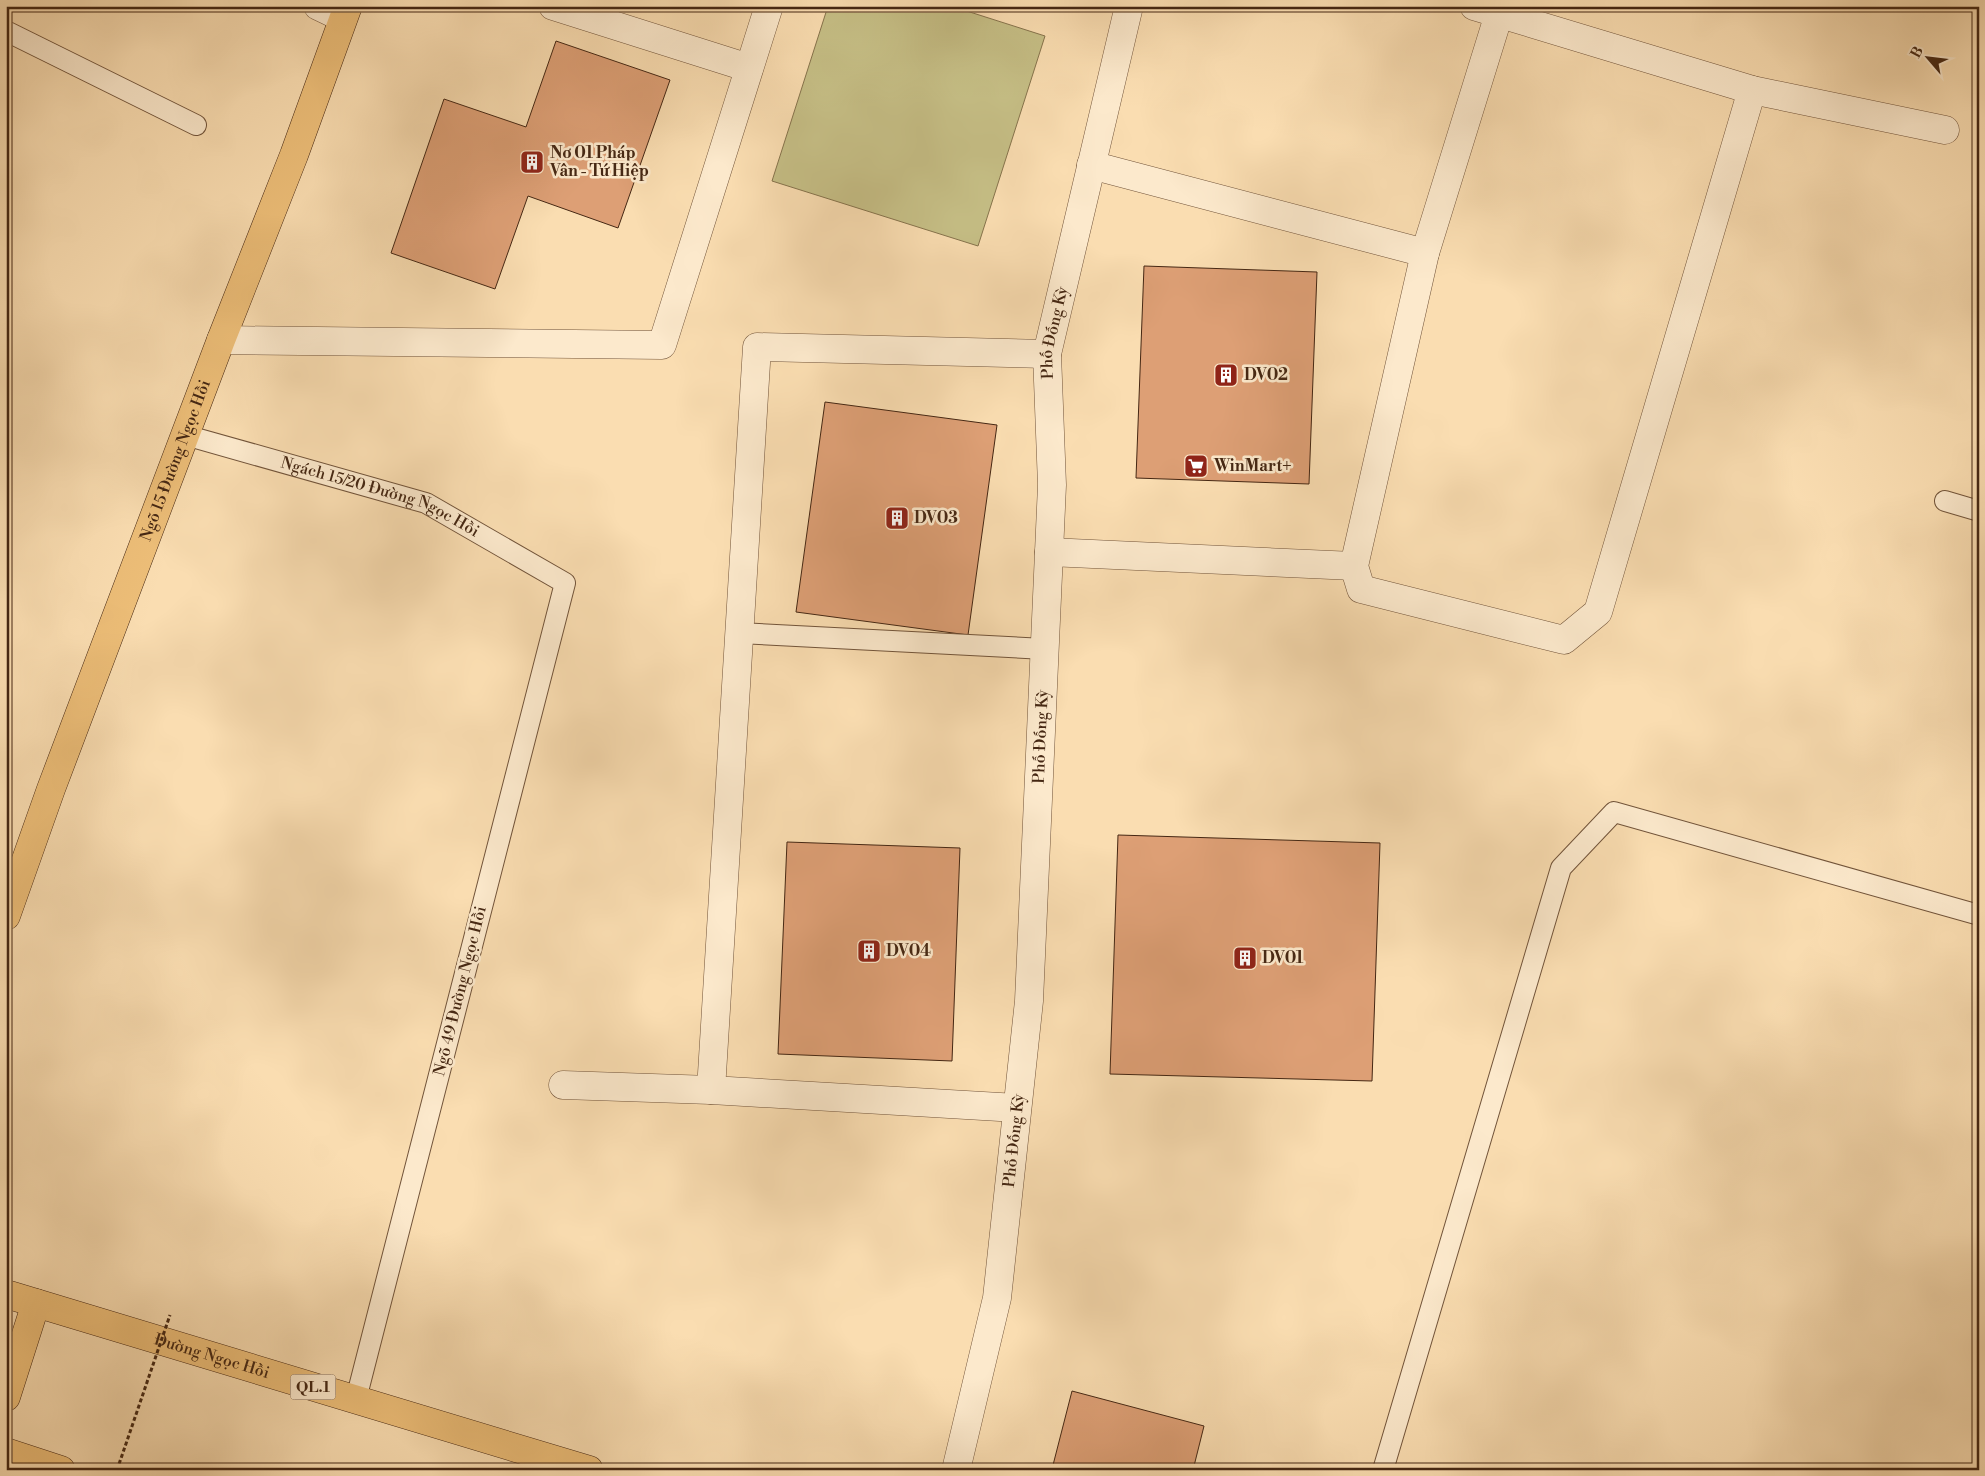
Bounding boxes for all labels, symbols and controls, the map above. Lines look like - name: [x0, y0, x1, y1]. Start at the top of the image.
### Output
- north arrow: [1902, 32, 1952, 82]
- text: B: [1907, 43, 1928, 61]
- place label: Nơ 01 Pháp Vân - Tứ Hiệp: [549, 143, 649, 181]
- building icon: Nơ 01 Pháp Vân - Tứ Hiệp: [519, 149, 545, 175]
- street label: Phố Đống Kỳ: [1037, 284, 1073, 380]
- building icon: DV02: [1213, 362, 1239, 388]
- place label: DV02: [1244, 365, 1288, 385]
- street label: Ngõ 15 Đường Ngọc Hồi: [136, 377, 215, 544]
- street label: Ngách 15/20 Đường Ngọc Hồi: [278, 452, 483, 541]
- supermarket icon: WinMart+: [1183, 453, 1209, 479]
- place label: WinMart+: [1213, 456, 1291, 476]
- building icon: DV03: [884, 505, 910, 531]
- place label: DV03: [914, 508, 958, 528]
- street label: Phố Đống Kỳ: [1029, 689, 1053, 784]
- street label: Ngõ 49 Đường Ngọc Hồi: [429, 904, 491, 1078]
- building icon: DV04: [856, 938, 882, 964]
- place label: DV04: [886, 941, 931, 961]
- building icon: DV01: [1232, 945, 1258, 971]
- place label: DV01: [1262, 948, 1304, 968]
- street label: Phố Đống Kỳ: [999, 1093, 1029, 1189]
- street label: Đường Ngọc Hồi: [152, 1329, 272, 1383]
- road number: QL.1: [290, 1374, 336, 1400]

